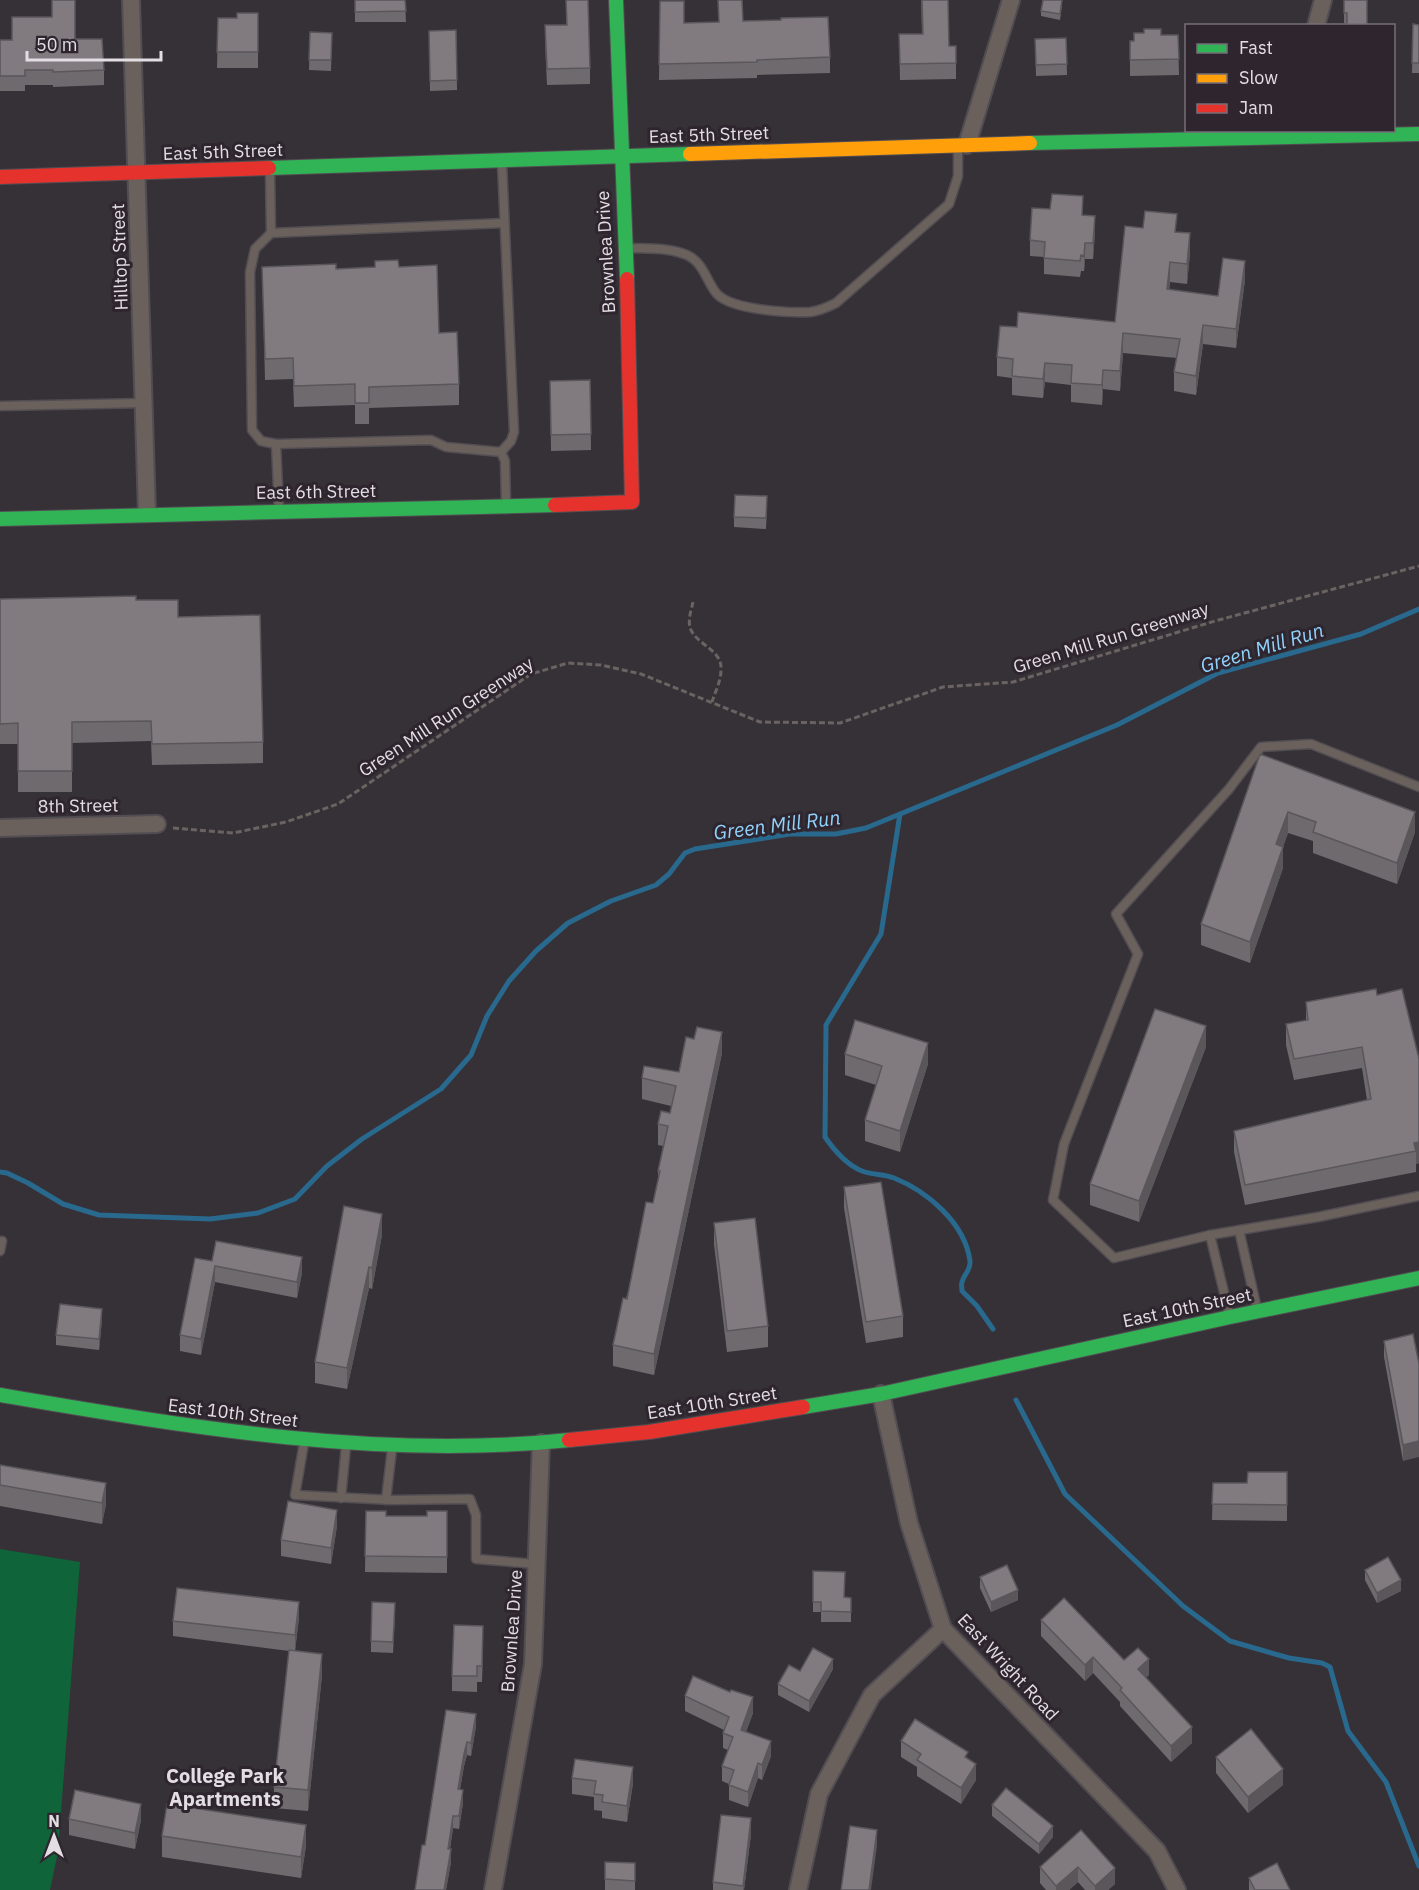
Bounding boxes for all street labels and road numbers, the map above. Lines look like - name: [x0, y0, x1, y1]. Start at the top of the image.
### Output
- street label: East 5th Street: [648, 121, 769, 148]
- street label: East 5th Street: [162, 138, 283, 165]
- street label: Brownlea Drive: [591, 190, 620, 314]
- street label: Hilltop Street: [106, 203, 133, 311]
- street label: East 6th Street: [256, 479, 376, 504]
- street label: Green Mill Run Greenway: [1010, 597, 1212, 678]
- street label: Green Mill Run Greenway: [354, 651, 537, 782]
- street label: 8th Street: [37, 793, 119, 818]
- street label: East 10th Street: [1120, 1283, 1253, 1332]
- street label: East 10th Street: [645, 1381, 778, 1424]
- street label: East 10th Street: [167, 1393, 300, 1432]
- street label: Brownlea Drive: [496, 1569, 527, 1693]
- street label: East Wright Road: [953, 1608, 1064, 1725]

